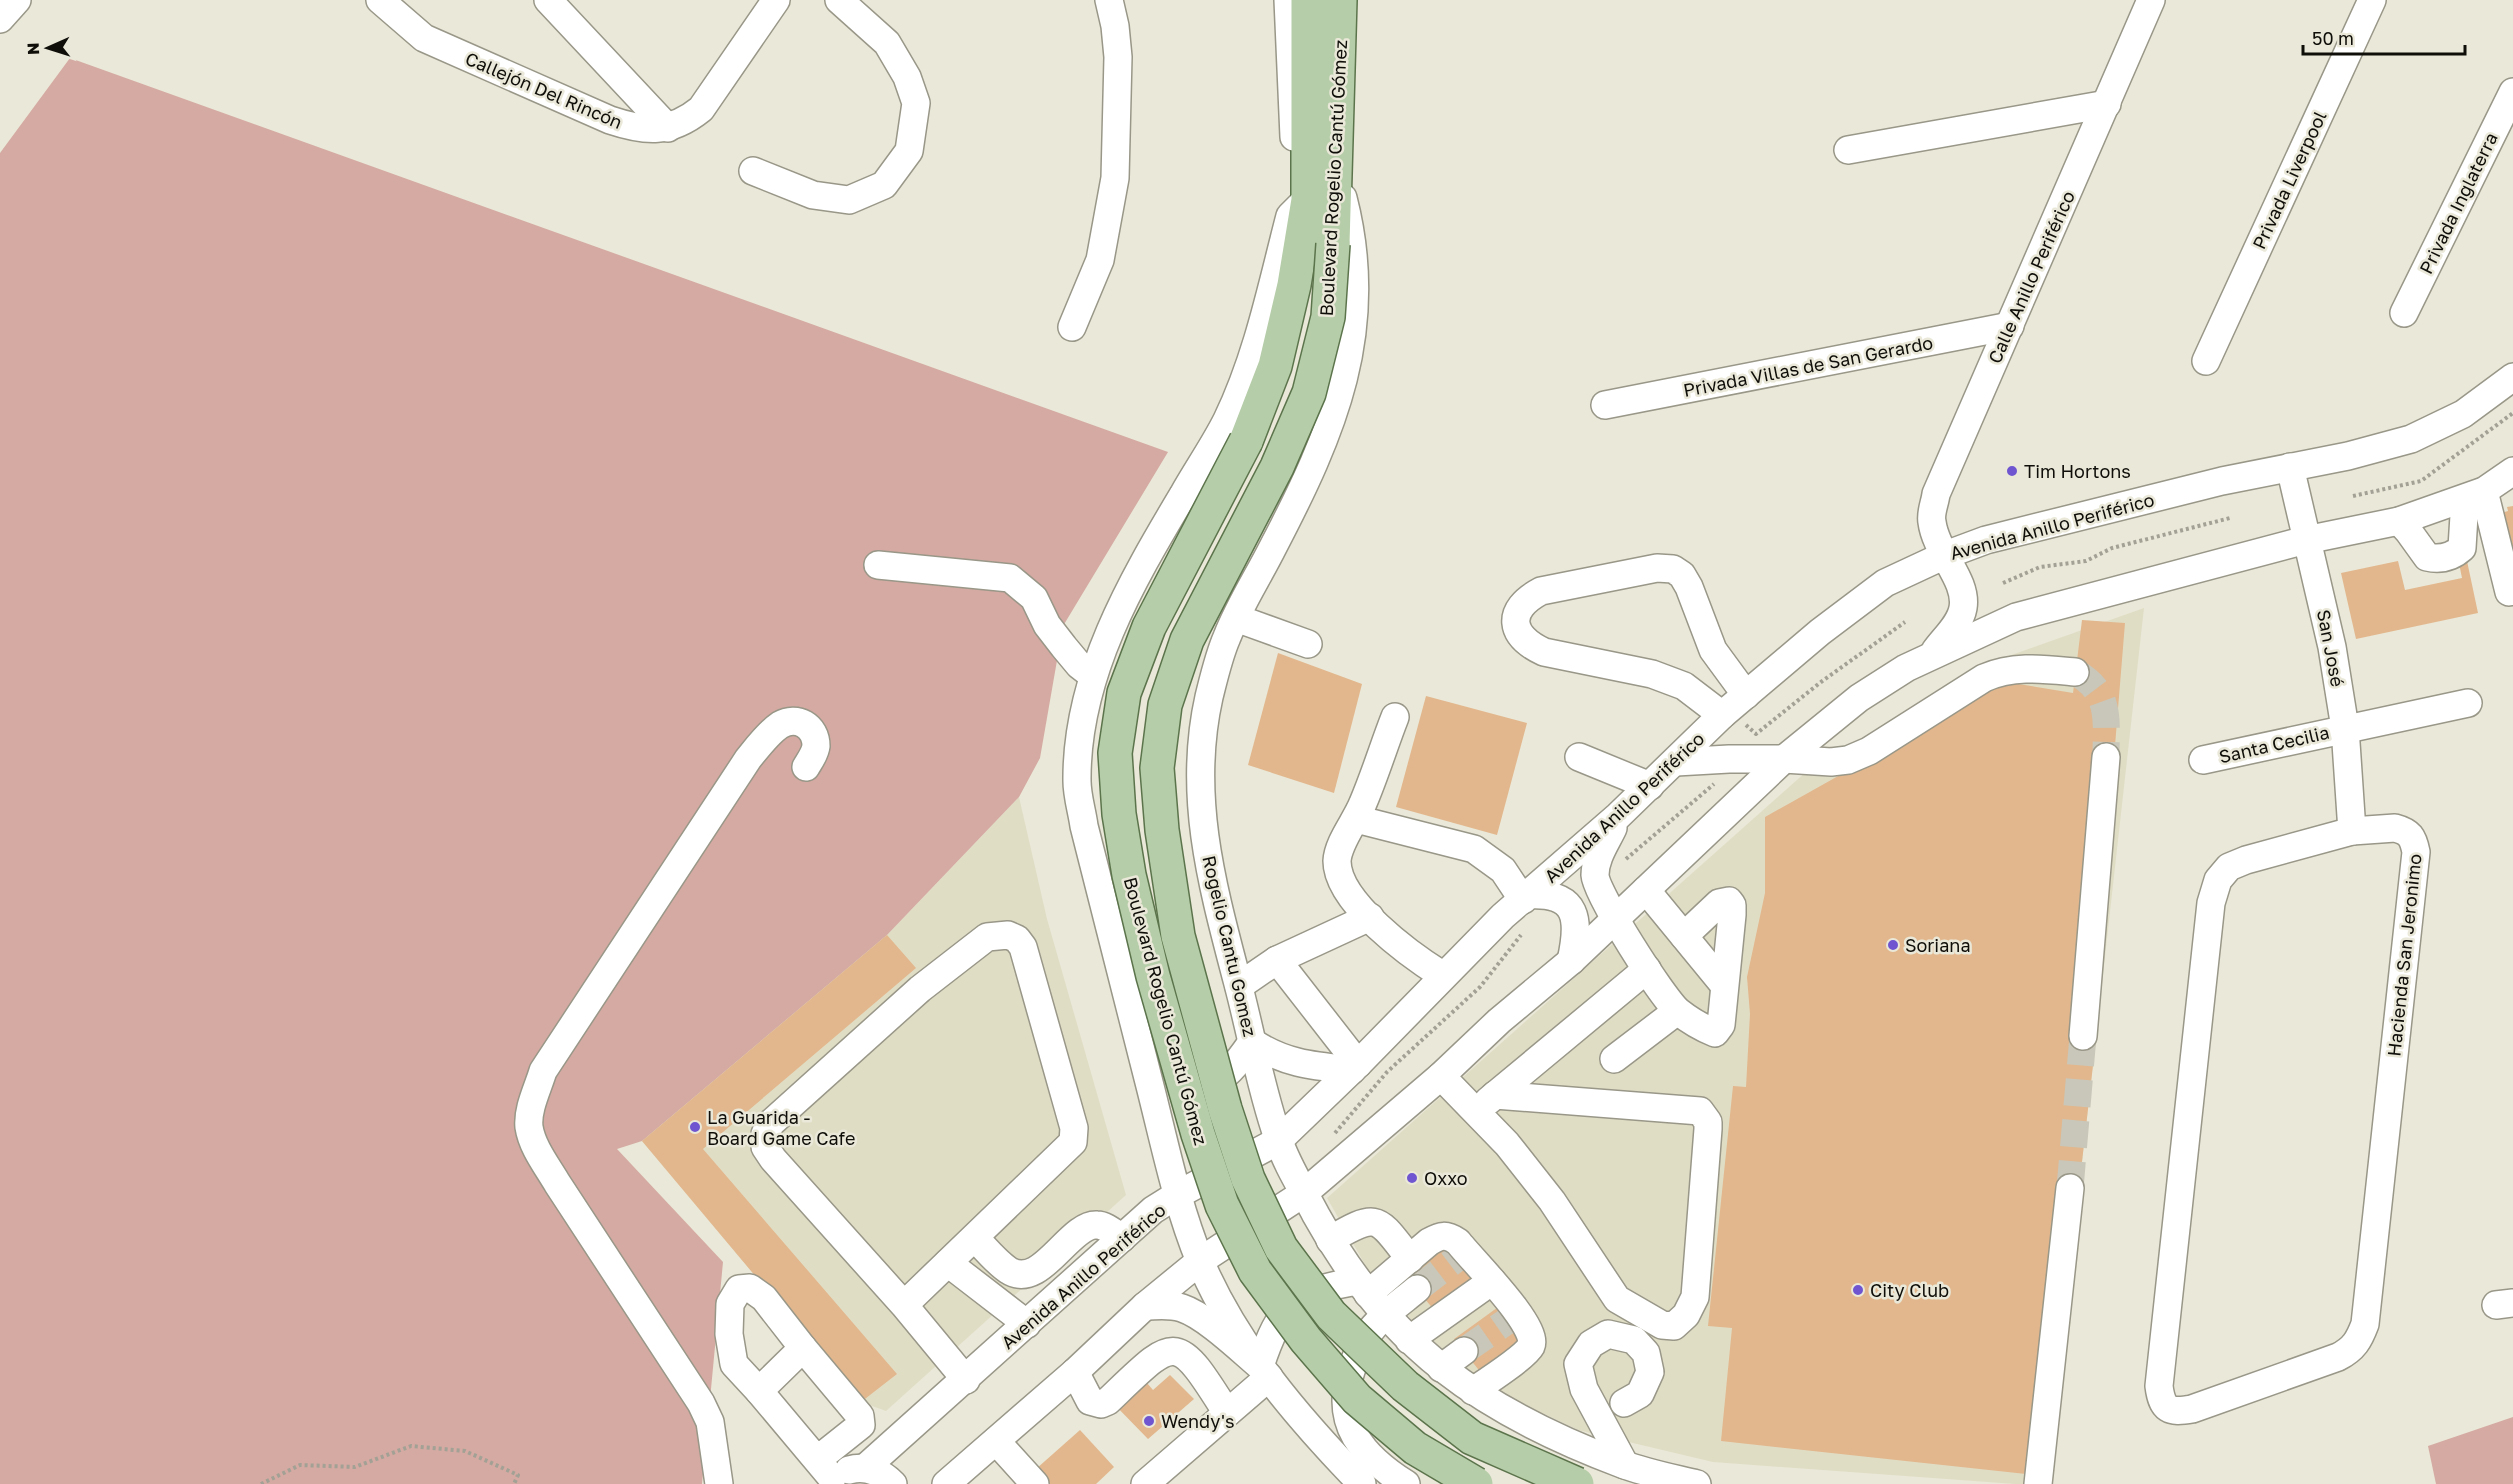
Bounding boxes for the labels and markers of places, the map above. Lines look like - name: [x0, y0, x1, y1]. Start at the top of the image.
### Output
- place label: Tim Hortons: [2024, 460, 2131, 482]
- marker: Tim Hortons: [2005, 464, 2019, 478]
- place label: Soriana: [1905, 934, 1971, 956]
- marker: Soriana: [1886, 938, 1900, 952]
- place label: La Guarida - Board Game Cafe: [707, 1106, 855, 1149]
- marker: La Guarida - Board Game Cafe: [688, 1120, 702, 1134]
- place label: Oxxo: [1424, 1167, 1468, 1189]
- marker: Oxxo: [1405, 1171, 1419, 1185]
- place label: City Club: [1870, 1279, 1949, 1301]
- marker: City Club: [1851, 1283, 1865, 1297]
- place label: Wendy's: [1161, 1410, 1234, 1432]
- marker: Wendy's: [1142, 1414, 1156, 1428]

